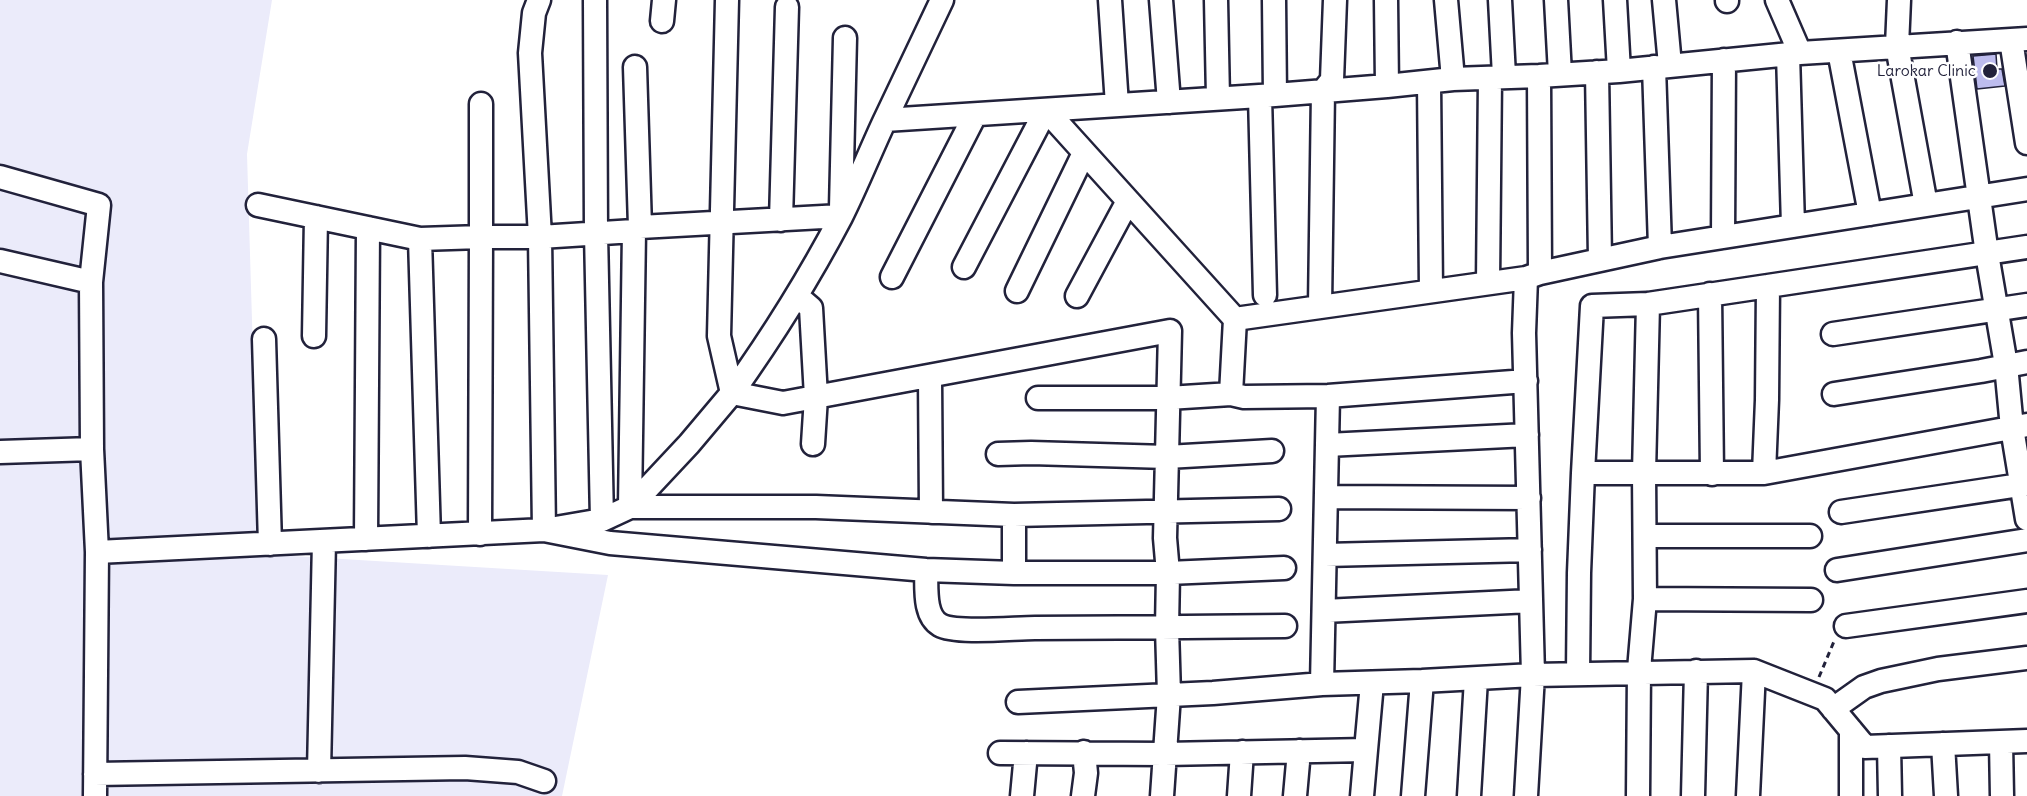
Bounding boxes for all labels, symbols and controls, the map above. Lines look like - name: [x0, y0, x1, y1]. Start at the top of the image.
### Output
- place label: Larokar Clinic: [1877, 61, 1976, 81]
- marker: Larokar Clinic: [1981, 62, 1999, 80]

